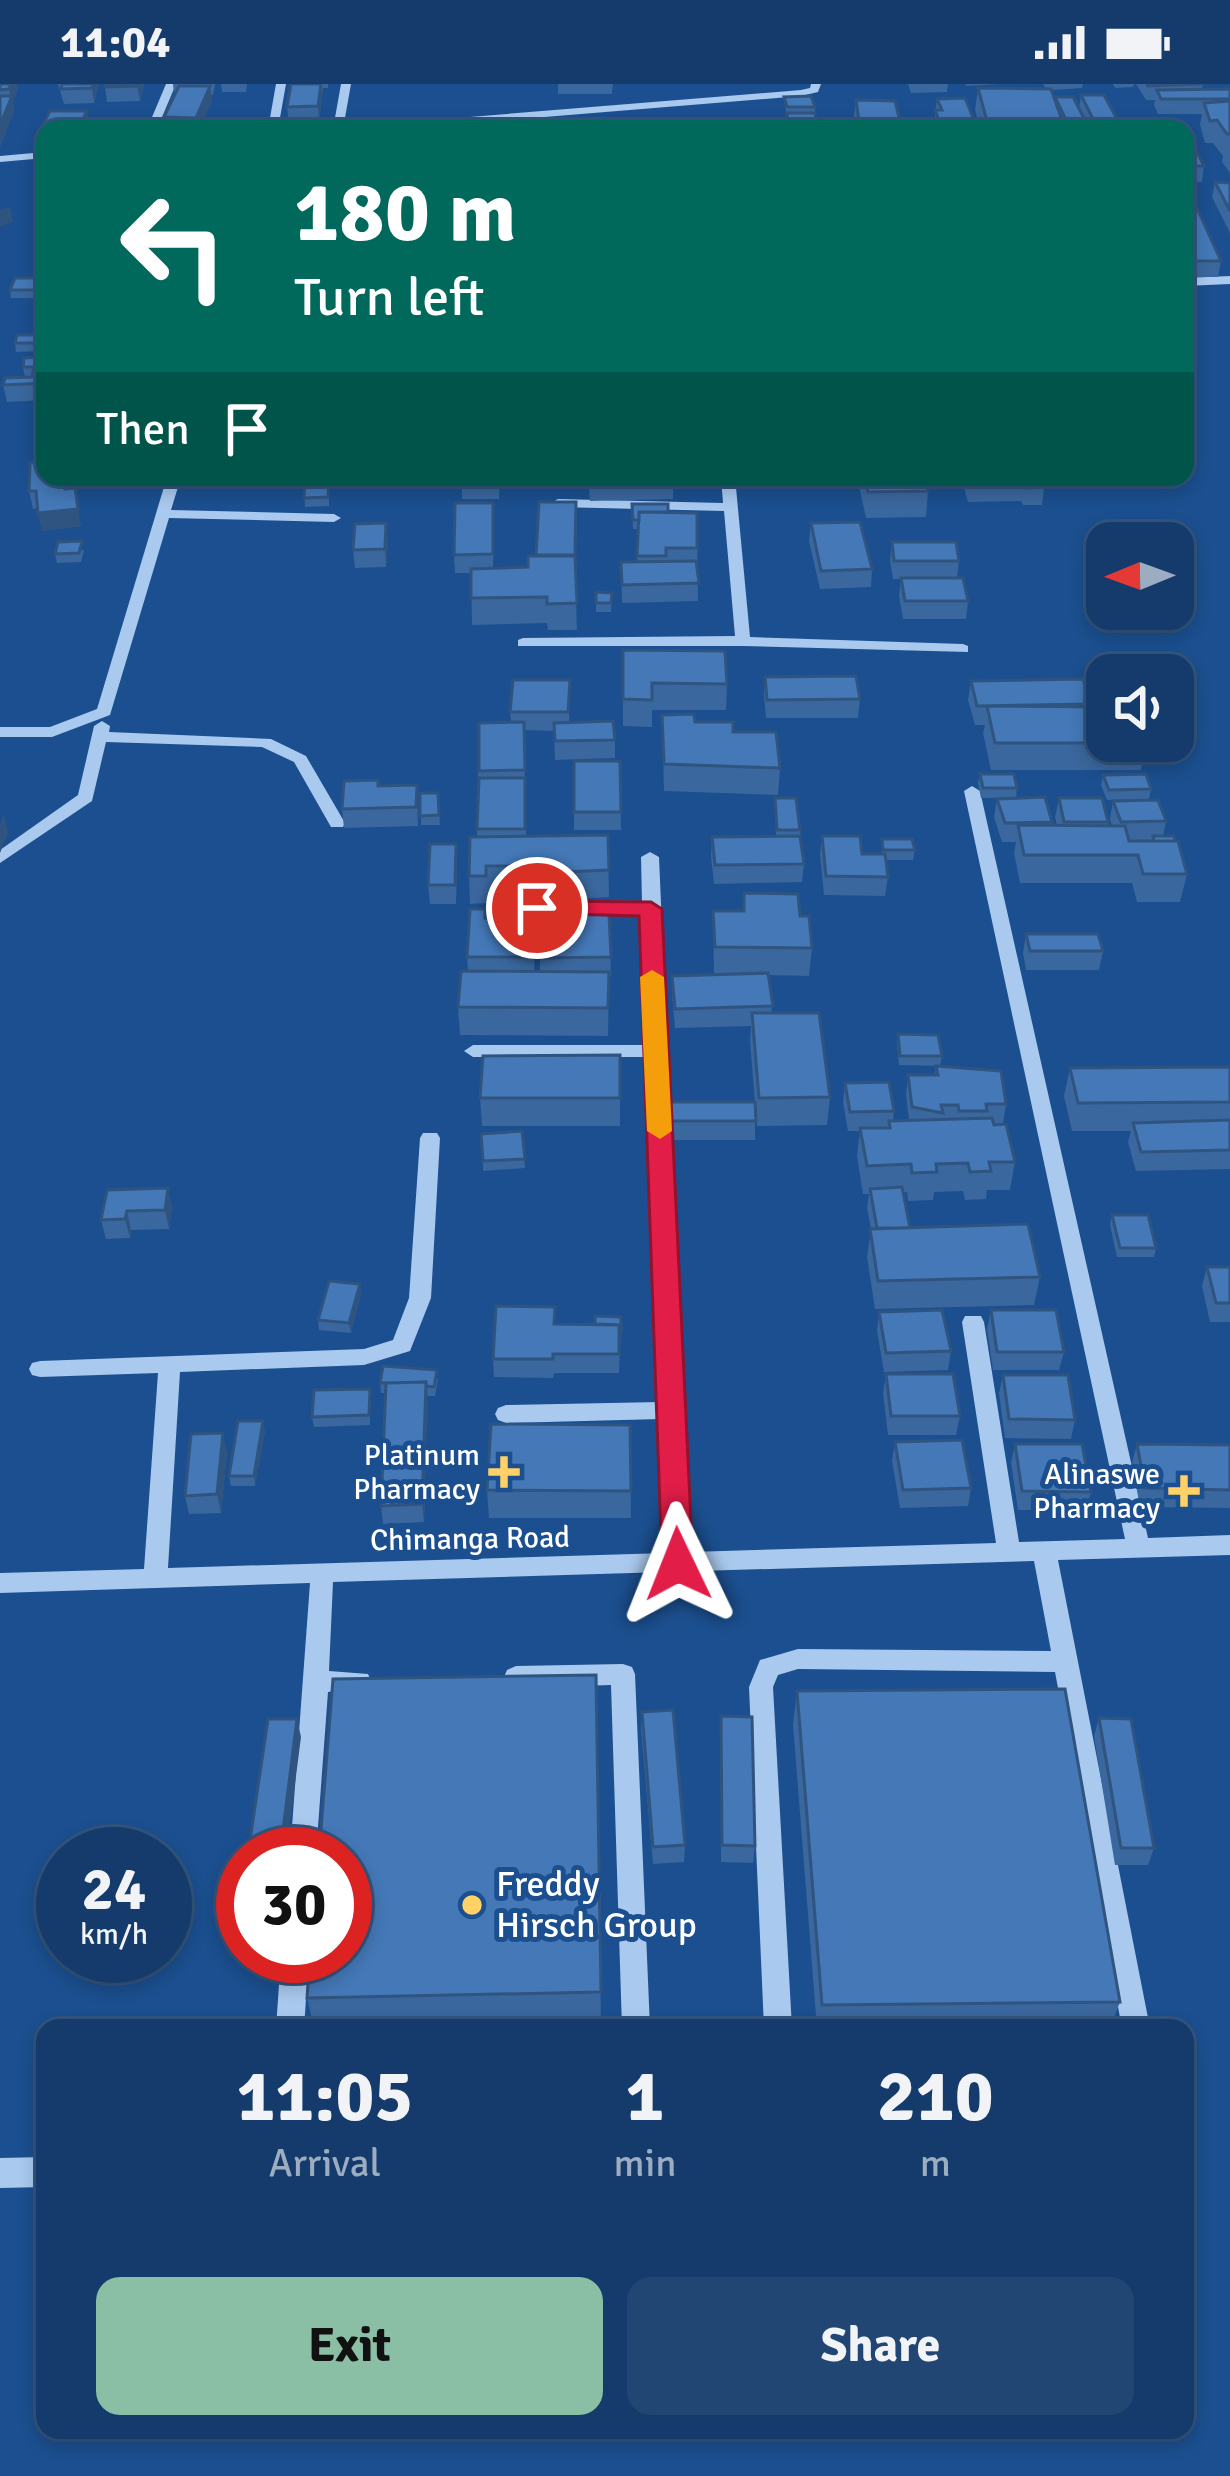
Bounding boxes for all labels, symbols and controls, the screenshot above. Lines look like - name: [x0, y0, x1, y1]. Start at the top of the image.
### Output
- text: 11:04: [60, 15, 170, 70]
- text: 180 m: [294, 161, 516, 265]
- icon: left: [96, 168, 252, 324]
- text: Turn left: [294, 264, 484, 331]
- icon: arrive: [214, 396, 280, 462]
- text: Then: [96, 402, 190, 457]
- north arrow: [1086, 522, 1194, 630]
- map controls: [1086, 522, 1194, 762]
- button: sound: [1086, 654, 1194, 762]
- pin: [486, 857, 588, 959]
- icon: arrive: [504, 875, 570, 941]
- place label: Platinum Pharmacy: [353, 1437, 480, 1508]
- place label: Alinaswe Pharmacy: [1033, 1456, 1160, 1527]
- marker: Platinum Pharmacy: [491, 1459, 517, 1485]
- marker: Alinaswe Pharmacy: [1171, 1478, 1197, 1504]
- position arrow: [615, 1501, 741, 1627]
- street label: Chimanga Road: [370, 1519, 570, 1559]
- speed limit sign: 30: [216, 1827, 372, 1983]
- text: 24: [82, 1853, 146, 1927]
- place label: Freddy Hirsch Group: [496, 1862, 697, 1948]
- marker: Freddy Hirsch Group: [459, 1892, 485, 1918]
- text: km/h: [80, 1916, 148, 1953]
- text: 11:05: [236, 2052, 413, 2141]
- text: 1: [626, 2052, 664, 2141]
- text: 210: [877, 2052, 994, 2141]
- text: Arrival: [269, 2139, 381, 2187]
- text: min: [614, 2139, 677, 2187]
- text: m: [920, 2139, 951, 2187]
- button: Exit: [96, 2277, 603, 2415]
- button: Share: [627, 2277, 1134, 2415]

